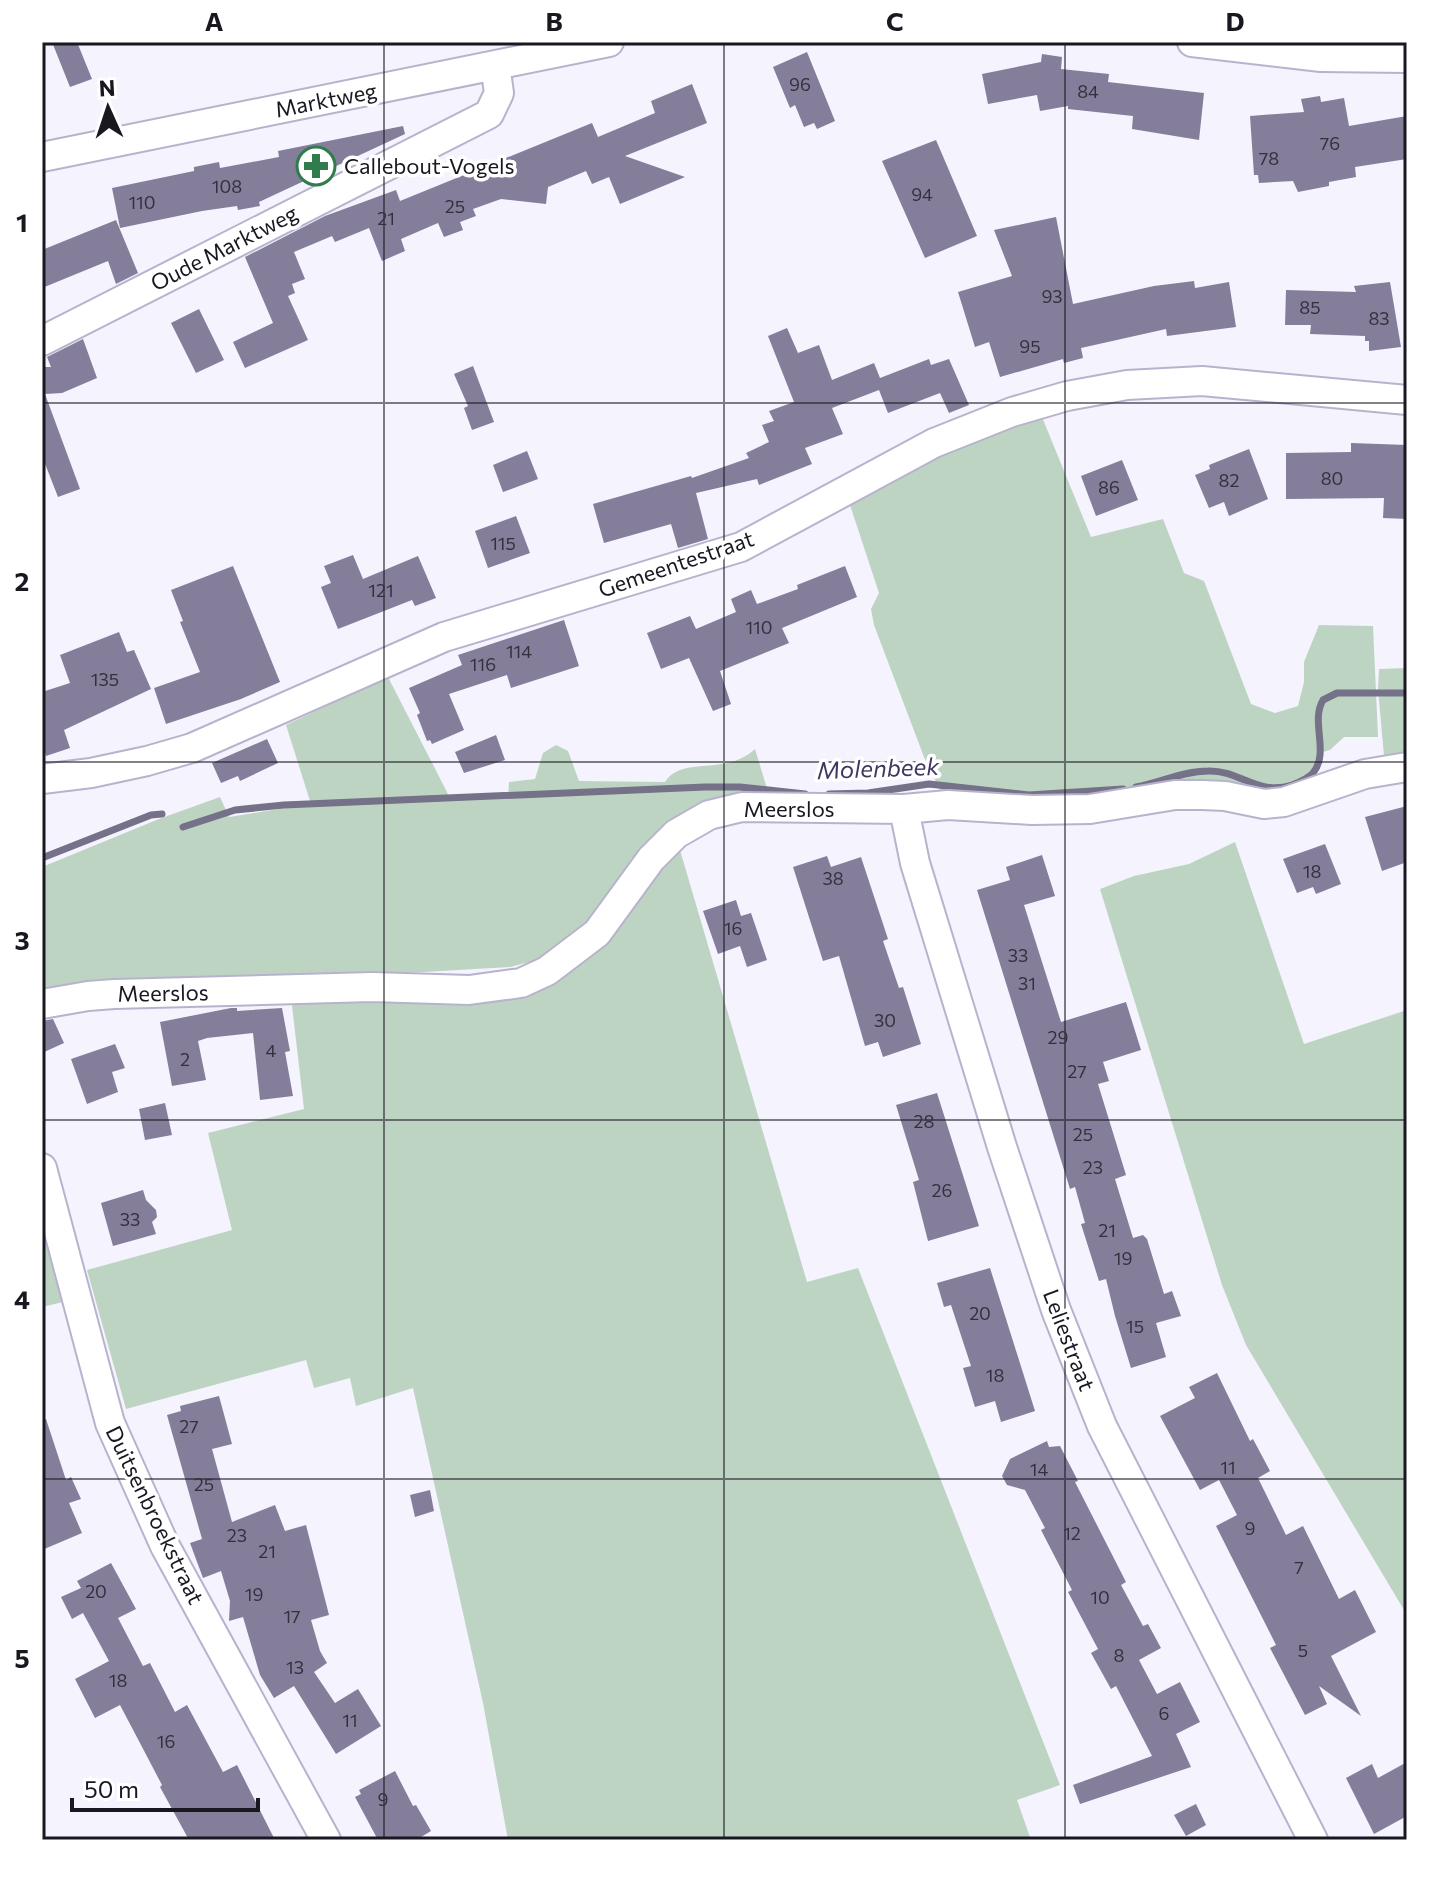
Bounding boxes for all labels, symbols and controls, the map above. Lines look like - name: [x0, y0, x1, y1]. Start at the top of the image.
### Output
- text: A: [205, 5, 224, 36]
- text: B: [545, 5, 563, 36]
- text: C: [886, 5, 904, 36]
- text: D: [1225, 5, 1245, 36]
- north arrow: [68, 68, 148, 148]
- house number: 96: [789, 73, 811, 95]
- text: N: [98, 74, 116, 101]
- street label: Marktweg: [273, 76, 379, 123]
- house number: 84: [1077, 80, 1099, 102]
- house number: 76: [1320, 132, 1340, 154]
- pharmacy icon: Callebout-Vogels: [295, 145, 337, 187]
- house number: 78: [1259, 147, 1279, 169]
- place label: Callebout-Vogels: [344, 152, 515, 179]
- house number: 108: [212, 175, 242, 197]
- house number: 94: [911, 183, 933, 205]
- house number: 110: [128, 191, 156, 213]
- house number: 25: [445, 195, 465, 217]
- street label: Oude Marktweg: [146, 199, 302, 296]
- text: 1: [16, 206, 28, 237]
- house number: 21: [377, 207, 395, 229]
- house number: 93: [1041, 285, 1063, 307]
- house number: 85: [1299, 296, 1321, 318]
- house number: 83: [1368, 307, 1390, 329]
- house number: 95: [1019, 335, 1041, 357]
- house number: 80: [1321, 467, 1343, 489]
- house number: 82: [1219, 469, 1239, 491]
- house number: 86: [1098, 476, 1120, 498]
- street label: Gemeentestraat: [594, 524, 757, 603]
- house number: 115: [490, 532, 516, 554]
- text: 2: [15, 565, 29, 596]
- house number: 121: [368, 579, 394, 601]
- house number: 110: [745, 616, 773, 638]
- house number: 114: [506, 640, 532, 662]
- house number: 116: [470, 653, 496, 675]
- house number: 135: [91, 668, 119, 690]
- water label: Molenbeek: [816, 751, 941, 784]
- street label: Meerslos: [743, 795, 835, 822]
- house number: 18: [1303, 860, 1321, 882]
- house number: 38: [822, 867, 844, 889]
- house number: 16: [724, 917, 742, 939]
- text: 3: [14, 924, 30, 955]
- house number: 33: [1008, 944, 1028, 966]
- house number: 31: [1018, 972, 1036, 994]
- street label: Meerslos: [117, 978, 209, 1007]
- house number: 30: [874, 1009, 896, 1031]
- house number: 29: [1048, 1026, 1068, 1048]
- house number: 4: [266, 1039, 277, 1061]
- house number: 2: [180, 1048, 190, 1070]
- house number: 27: [1067, 1060, 1087, 1082]
- house number: 28: [914, 1110, 935, 1132]
- house number: 25: [1073, 1123, 1093, 1145]
- house number: 23: [1083, 1156, 1103, 1178]
- house number: 26: [932, 1179, 952, 1201]
- house number: 33: [120, 1208, 140, 1230]
- house number: 21: [1098, 1219, 1116, 1241]
- house number: 19: [1114, 1247, 1132, 1269]
- text: 4: [14, 1283, 30, 1314]
- street label: Leliestraat: [1038, 1285, 1101, 1394]
- house number: 20: [969, 1302, 991, 1324]
- house number: 15: [1126, 1315, 1144, 1337]
- house number: 18: [986, 1364, 1004, 1386]
- house number: 27: [179, 1415, 199, 1437]
- street label: Duitsenbroekstraat: [101, 1421, 210, 1608]
- house number: 11: [1220, 1456, 1236, 1478]
- house number: 14: [1030, 1458, 1048, 1480]
- house number: 25: [194, 1473, 214, 1495]
- house number: 9: [1245, 1517, 1255, 1539]
- house number: 12: [1063, 1522, 1081, 1544]
- house number: 23: [227, 1524, 247, 1546]
- house number: 21: [258, 1540, 276, 1562]
- house number: 7: [1294, 1556, 1304, 1578]
- house number: 20: [85, 1580, 107, 1602]
- house number: 19: [245, 1583, 263, 1605]
- house number: 10: [1090, 1586, 1110, 1608]
- house number: 17: [283, 1605, 301, 1627]
- house number: 5: [1298, 1639, 1308, 1661]
- text: 5: [14, 1642, 30, 1673]
- house number: 8: [1114, 1644, 1125, 1666]
- house number: 13: [286, 1656, 304, 1678]
- house number: 18: [109, 1669, 127, 1691]
- house number: 6: [1159, 1702, 1169, 1724]
- house number: 11: [342, 1709, 358, 1731]
- house number: 16: [157, 1730, 175, 1752]
- scale bar: [72, 1762, 258, 1812]
- text: 50 m: [84, 1774, 139, 1803]
- house number: 9: [378, 1788, 388, 1810]

